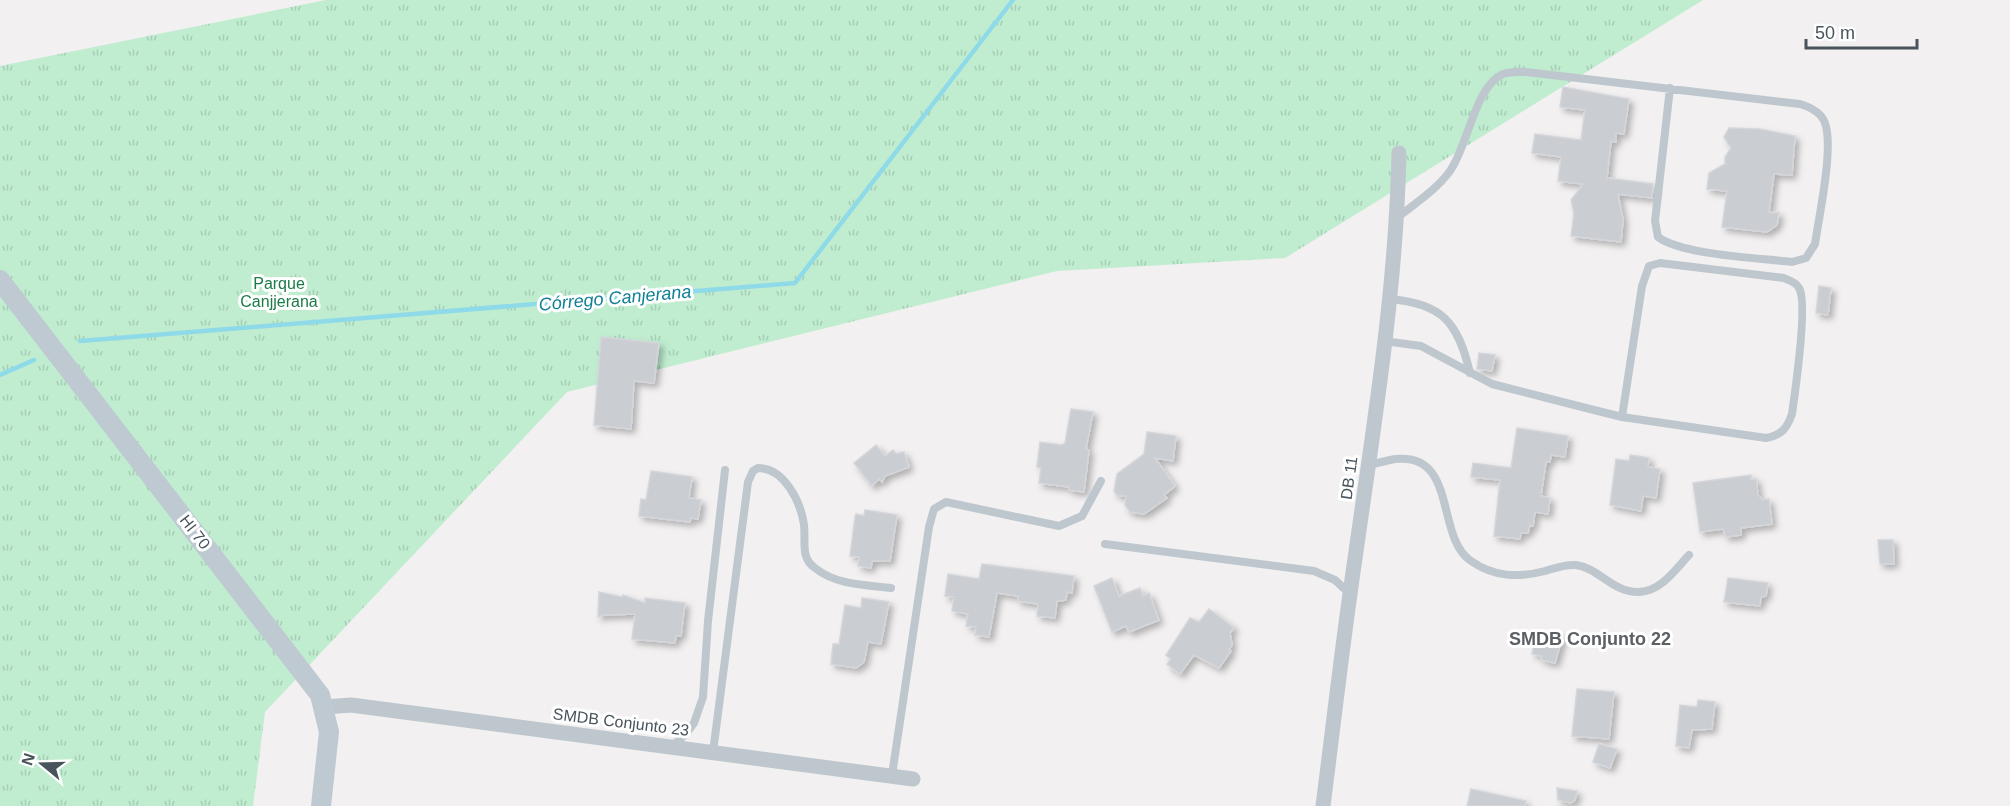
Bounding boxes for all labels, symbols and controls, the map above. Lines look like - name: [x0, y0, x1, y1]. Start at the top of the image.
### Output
- scale bar: [1806, 12, 1917, 50]
- text: 50 m: [1815, 23, 1855, 43]
- park label: Parque Canjjerana: [240, 275, 318, 310]
- water label: Córrego Canjerana: [538, 281, 692, 315]
- street label: DB 11: [1338, 455, 1360, 501]
- street label: HI 70: [177, 512, 214, 552]
- district label: SMDB Conjunto 22: [1509, 629, 1671, 649]
- street label: SMDB Conjunto 23: [552, 705, 690, 739]
- north arrow: [12, 734, 72, 794]
- text: N: [18, 751, 38, 768]

